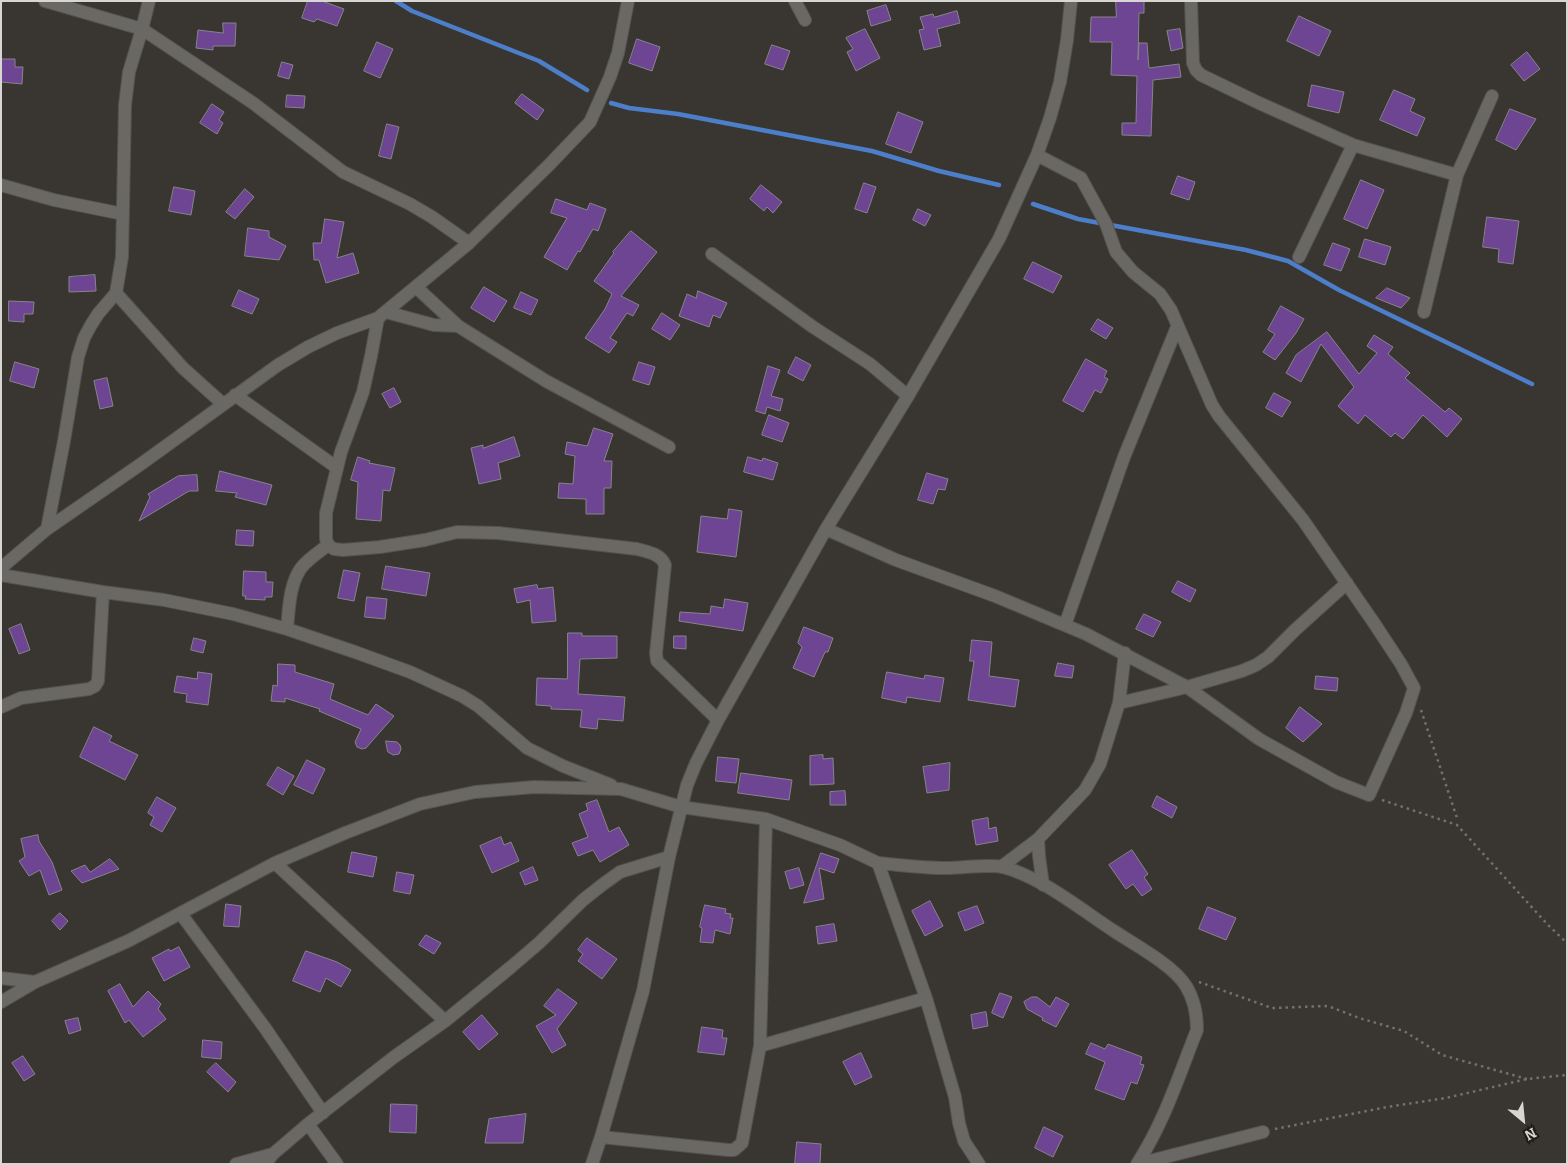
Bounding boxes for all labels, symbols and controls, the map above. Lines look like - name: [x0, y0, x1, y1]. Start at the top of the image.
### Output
- north arrow: [1498, 1095, 1548, 1145]
- text: N: [1522, 1124, 1539, 1144]

